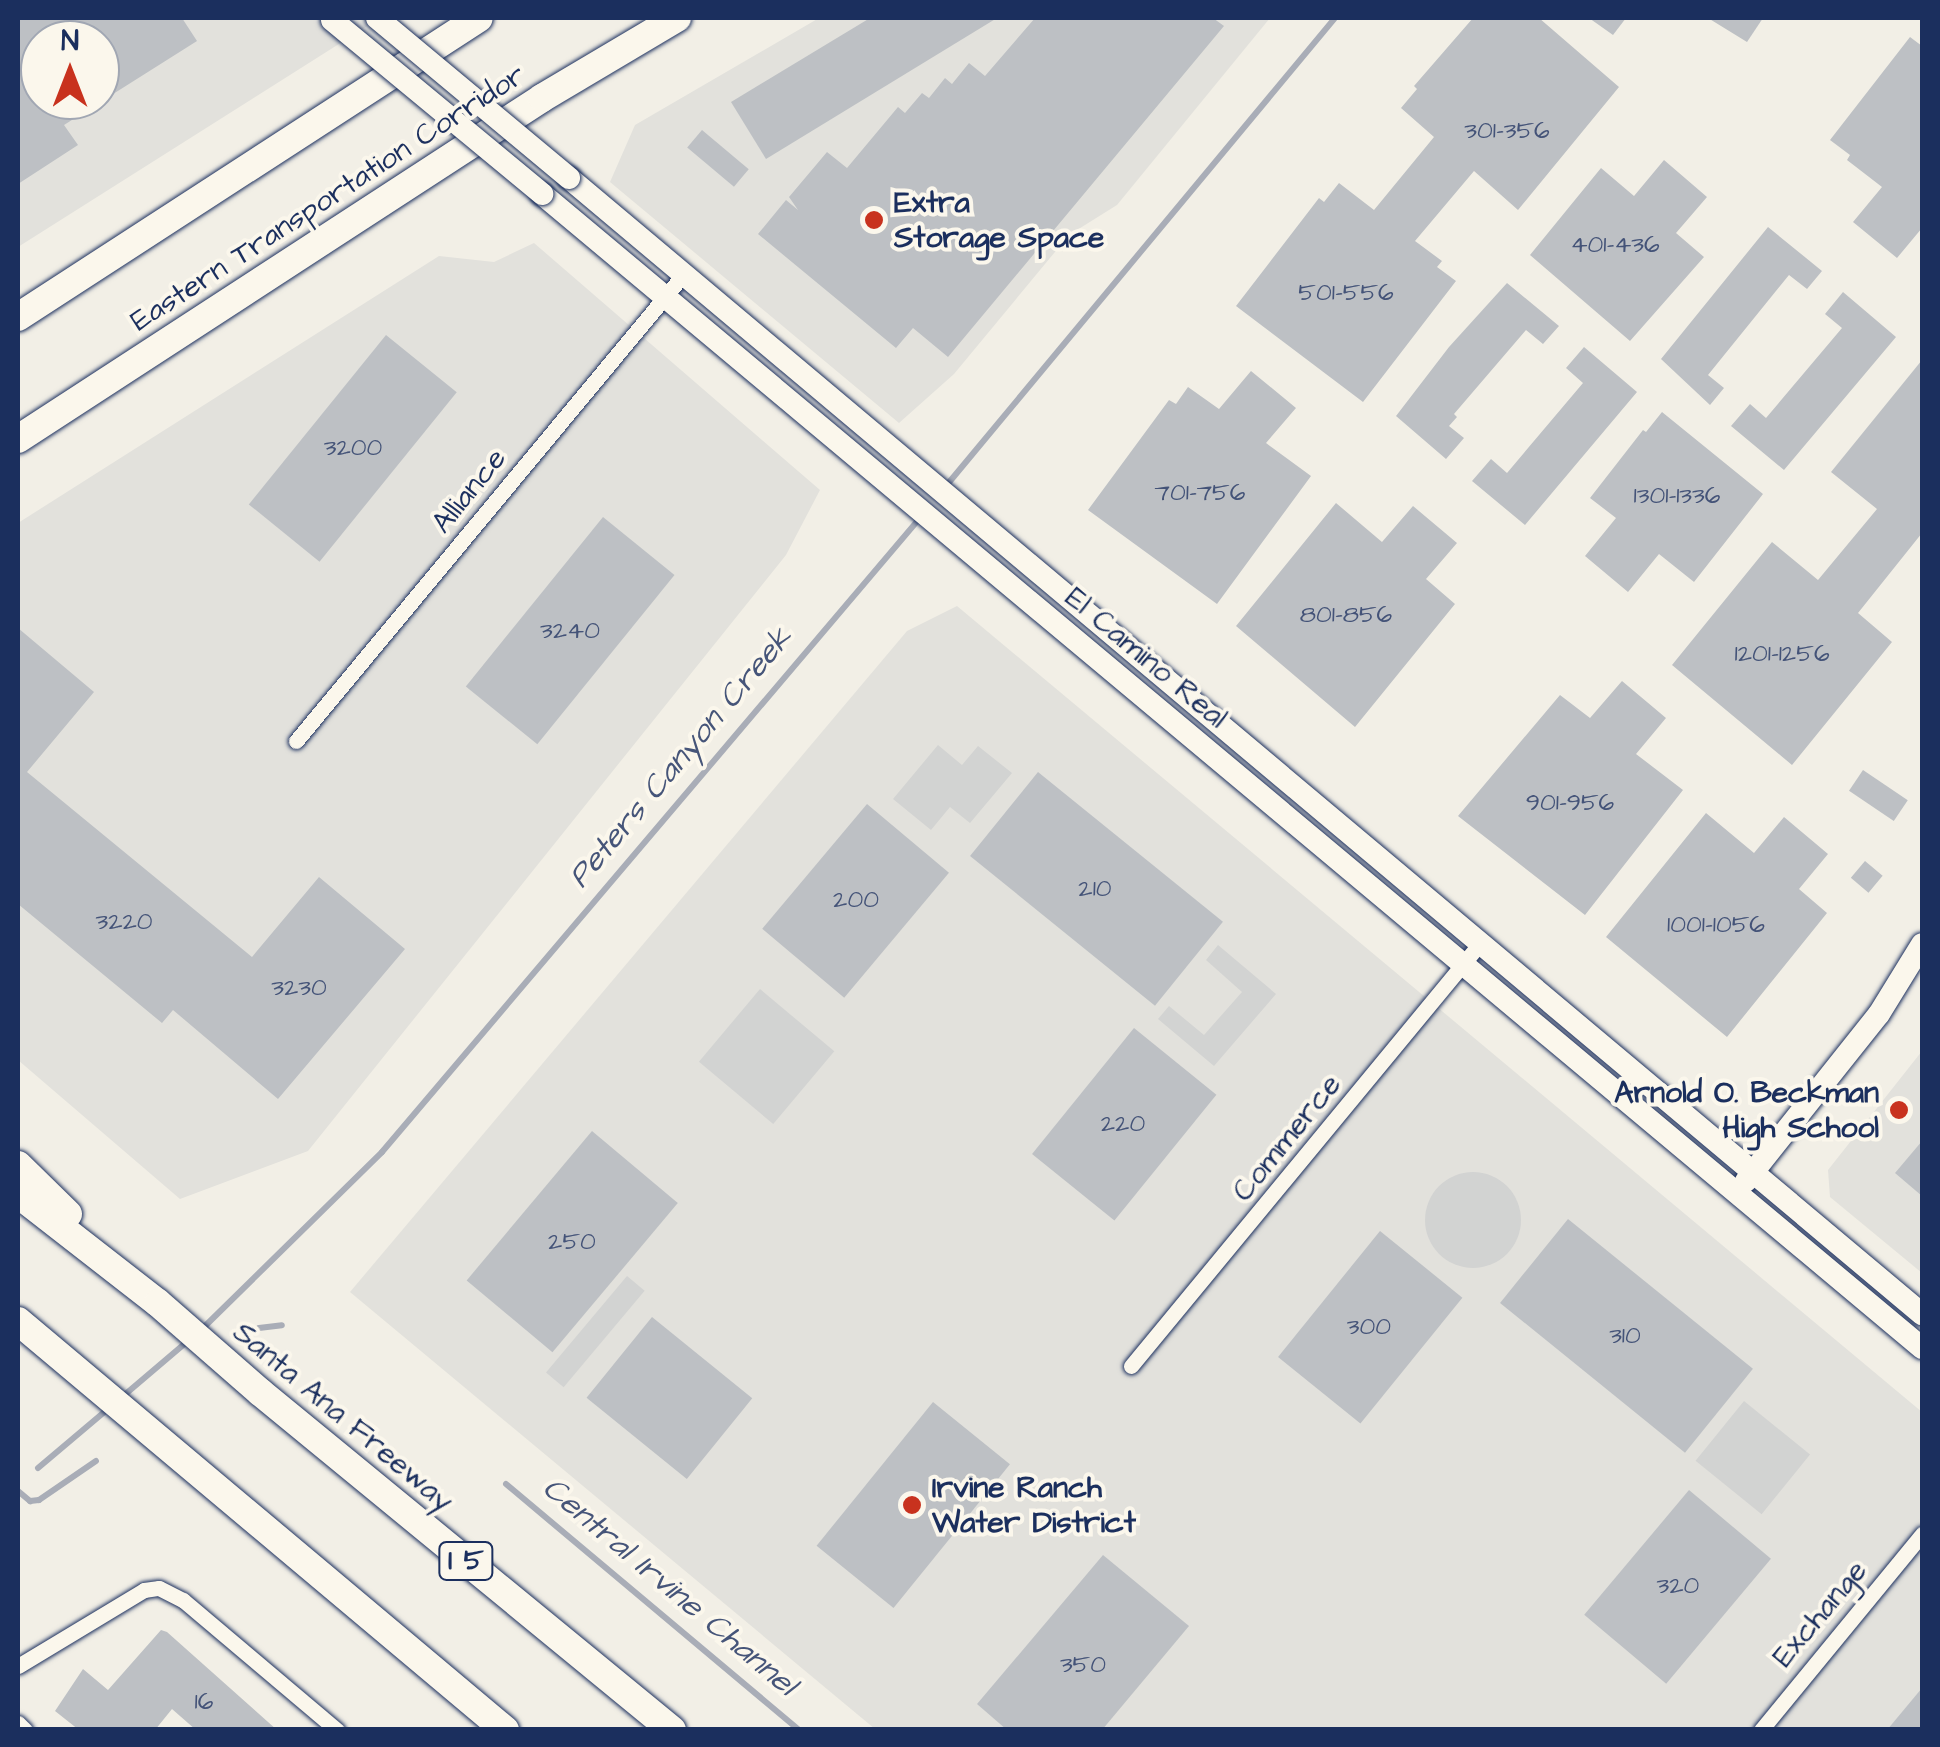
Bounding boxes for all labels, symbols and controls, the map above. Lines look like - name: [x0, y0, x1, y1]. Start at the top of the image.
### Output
- north arrow: [20, 20, 120, 120]
- text: N: [61, 22, 79, 61]
- street label: Eastern Transportation Corridor: [124, 57, 532, 339]
- house number: 301-356: [1464, 116, 1550, 146]
- place label: Extra Storage Space: [894, 185, 1104, 256]
- marker: Extra Storage Space: [863, 209, 885, 231]
- house number: 401-436: [1570, 230, 1660, 260]
- house number: 501-556: [1298, 278, 1394, 308]
- house number: 3200: [324, 433, 382, 463]
- street label: Alliance: [424, 441, 514, 541]
- house number: 701-756: [1155, 478, 1245, 508]
- house number: 1301-1336: [1634, 481, 1720, 511]
- street label: El Camino Real: [1058, 580, 1234, 736]
- house number: 801-856: [1300, 600, 1392, 630]
- house number: 3240: [540, 616, 600, 646]
- water label: Peters Canyon Creek: [561, 620, 801, 896]
- house number: 1201-1256: [1734, 639, 1830, 669]
- house number: 901-956: [1526, 788, 1614, 818]
- house number: 210: [1078, 874, 1112, 904]
- house number: 200: [833, 885, 879, 915]
- house number: 3220: [95, 907, 153, 937]
- house number: 1001-1056: [1667, 910, 1765, 940]
- house number: 3230: [271, 973, 327, 1003]
- street label: Commerce: [1225, 1067, 1349, 1209]
- place label: Arnold O. Beckman High School: [1614, 1075, 1879, 1146]
- marker: Arnold O. Beckman High School: [1888, 1099, 1910, 1121]
- house number: 220: [1101, 1109, 1145, 1139]
- house number: 250: [548, 1227, 596, 1257]
- house number: 300: [1347, 1312, 1391, 1342]
- street label: Santa Ana Freeway: [226, 1314, 460, 1520]
- house number: 310: [1609, 1321, 1641, 1351]
- water label: Central Irvine Channel: [534, 1469, 804, 1705]
- place label: Irvine Ranch Water District: [932, 1470, 1136, 1540]
- marker: Irvine Ranch Water District: [901, 1494, 923, 1516]
- road number: I 5: [436, 1538, 496, 1584]
- street label: Exchange: [1765, 1554, 1875, 1674]
- house number: 320: [1657, 1571, 1699, 1601]
- house number: 350: [1060, 1650, 1106, 1680]
- house number: 16: [195, 1687, 213, 1717]

